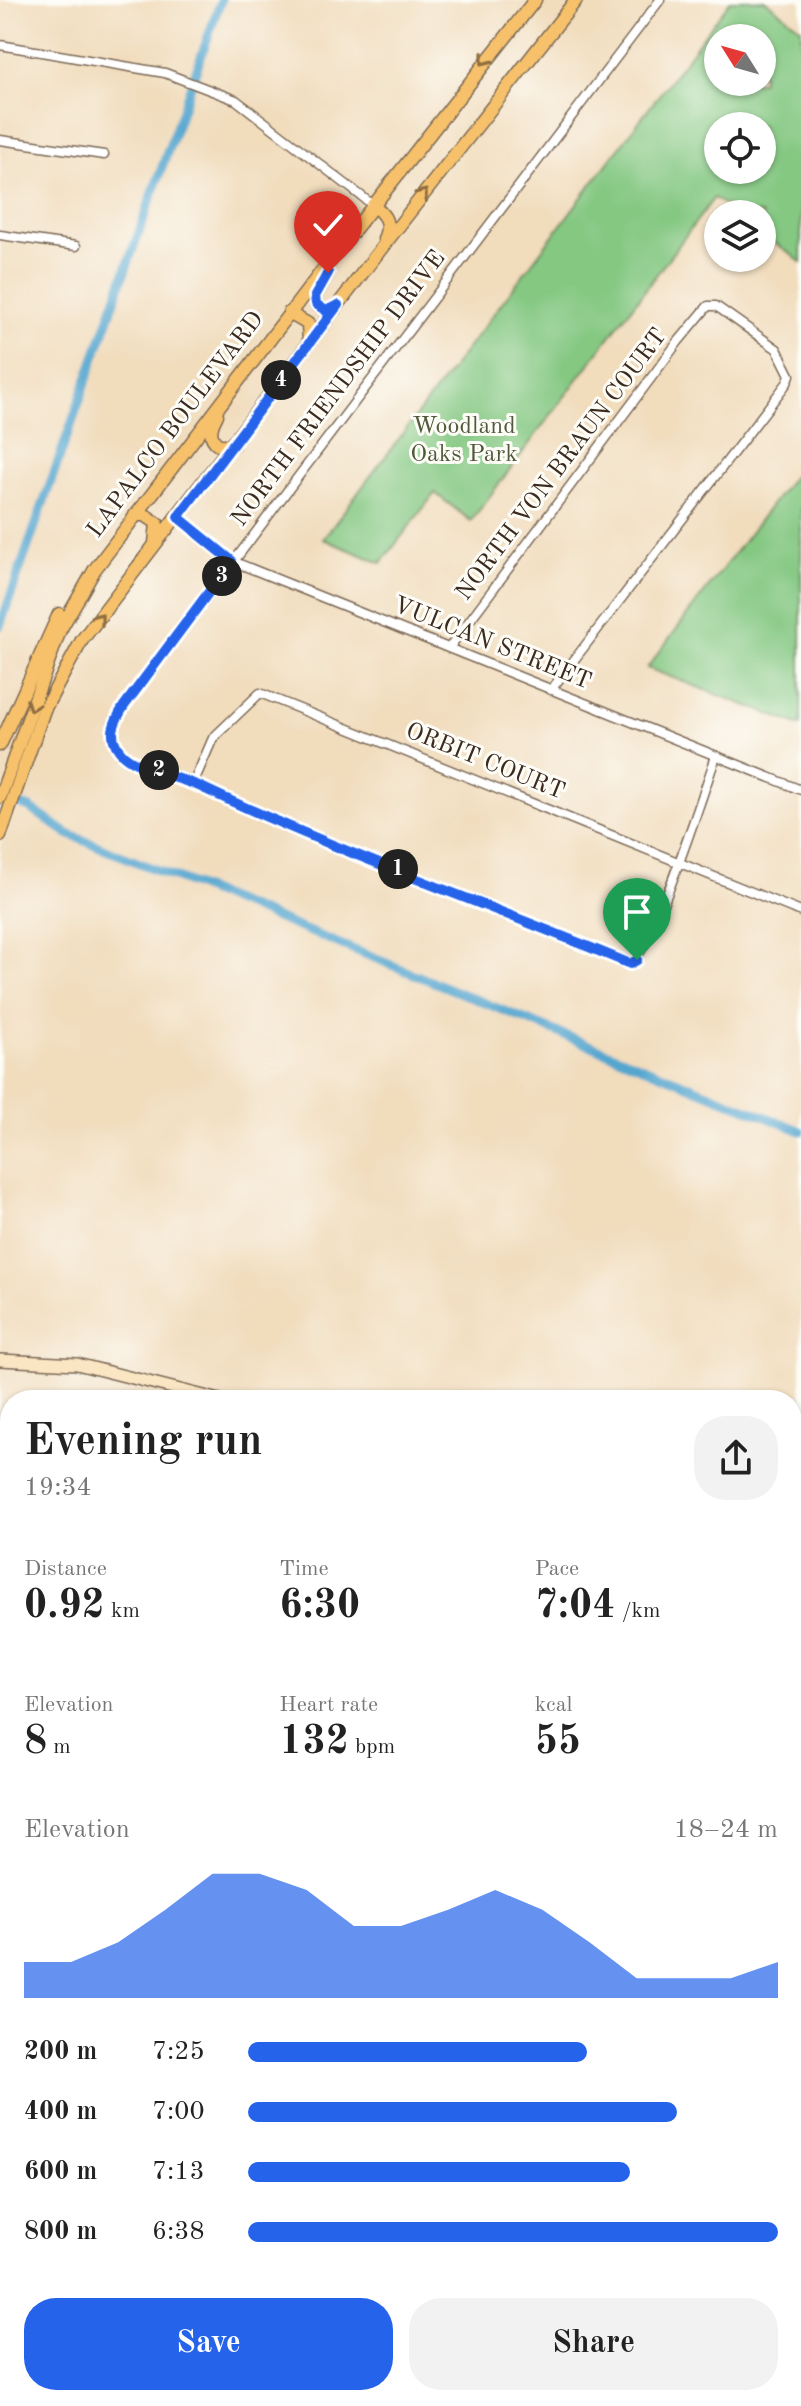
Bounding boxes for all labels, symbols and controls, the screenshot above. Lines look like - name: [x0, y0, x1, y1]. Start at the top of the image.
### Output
- north arrow: [704, 24, 776, 96]
- map controls: [704, 24, 776, 272]
- one-way arrow: [480, 51, 495, 65]
- button: locate: [704, 112, 776, 184]
- one-way arrow: [413, 189, 428, 203]
- pin: [294, 191, 362, 273]
- button: layers: [704, 200, 776, 272]
- icon: check: [306, 203, 350, 247]
- street label: NORTH FRIENDSHIP DRIVE: [228, 247, 450, 531]
- street label: LAPALCO BOULEVARD: [83, 307, 269, 543]
- street label: NORTH VON BRAUN COURT: [452, 325, 672, 605]
- pin: 4: [261, 360, 301, 400]
- text: 4: [275, 369, 287, 391]
- park label: Woodland Oaks Park: [410, 415, 518, 467]
- pin: 3: [202, 556, 242, 596]
- text: 3: [216, 565, 228, 587]
- street label: VULCAN STREET: [390, 593, 594, 695]
- one-way arrow: [90, 612, 104, 627]
- one-way arrow: [26, 698, 42, 712]
- street label: ORBIT COURT: [402, 719, 568, 805]
- pin: 2: [139, 750, 179, 790]
- text: 2: [153, 759, 165, 781]
- pin: 1: [378, 849, 418, 889]
- text: 1: [392, 858, 404, 880]
- pin: [603, 878, 671, 960]
- icon: arrive: [615, 890, 659, 934]
- button: share: [694, 1416, 778, 1500]
- text: Evening run: [24, 1420, 262, 1464]
- text: 19:34: [24, 1475, 92, 1501]
- text: Distance: [24, 1558, 107, 1580]
- text: Time: [279, 1558, 329, 1580]
- text: Pace: [535, 1558, 579, 1580]
- text: 0.92: [24, 1587, 105, 1627]
- text: 6:30: [279, 1587, 360, 1627]
- text: 7:04: [535, 1587, 615, 1627]
- text: km: [105, 1600, 140, 1622]
- text: /km: [615, 1600, 660, 1622]
- text: Elevation: [24, 1694, 114, 1716]
- text: Heart rate: [279, 1694, 378, 1716]
- text: kcal: [535, 1694, 573, 1716]
- text: 8: [24, 1723, 47, 1763]
- text: 132: [279, 1723, 349, 1763]
- text: 55: [535, 1723, 581, 1763]
- text: m: [47, 1736, 71, 1758]
- text: bpm: [349, 1736, 395, 1758]
- text: Elevation: [24, 1817, 130, 1843]
- text: 18–24 m: [674, 1817, 778, 1843]
- text: 200 m: [24, 2039, 97, 2065]
- text: 7:25: [152, 2039, 205, 2065]
- text: 400 m: [24, 2099, 97, 2125]
- text: 7:00: [152, 2099, 205, 2125]
- text: 600 m: [24, 2159, 97, 2185]
- text: 7:13: [152, 2159, 205, 2185]
- text: 800 m: [24, 2219, 97, 2245]
- text: 6:38: [152, 2219, 205, 2245]
- button: Save: [24, 2298, 393, 2390]
- button: Share: [409, 2298, 778, 2390]

